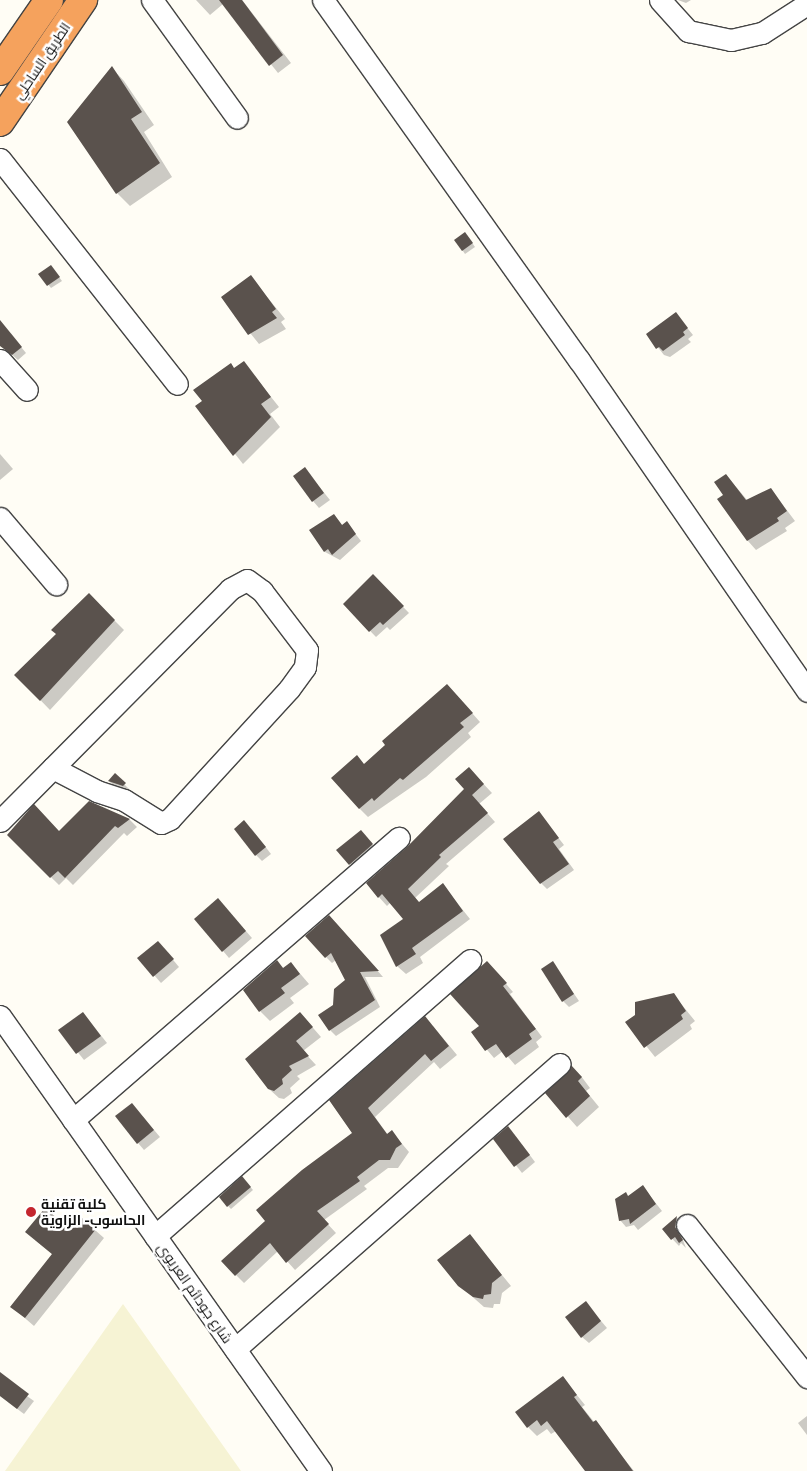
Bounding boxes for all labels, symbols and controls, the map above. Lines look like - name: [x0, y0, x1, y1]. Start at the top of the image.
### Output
- street label: الطريق الساحلي: [10, 19, 74, 103]
- place label: كلية تقنية الحاسوب- الزاوية: [41, 1196, 145, 1228]
- marker: كلية تقنية الحاسوب- الزاوية: [25, 1206, 37, 1218]
- street label: شارع جودائم العريوي: [154, 1240, 236, 1346]

